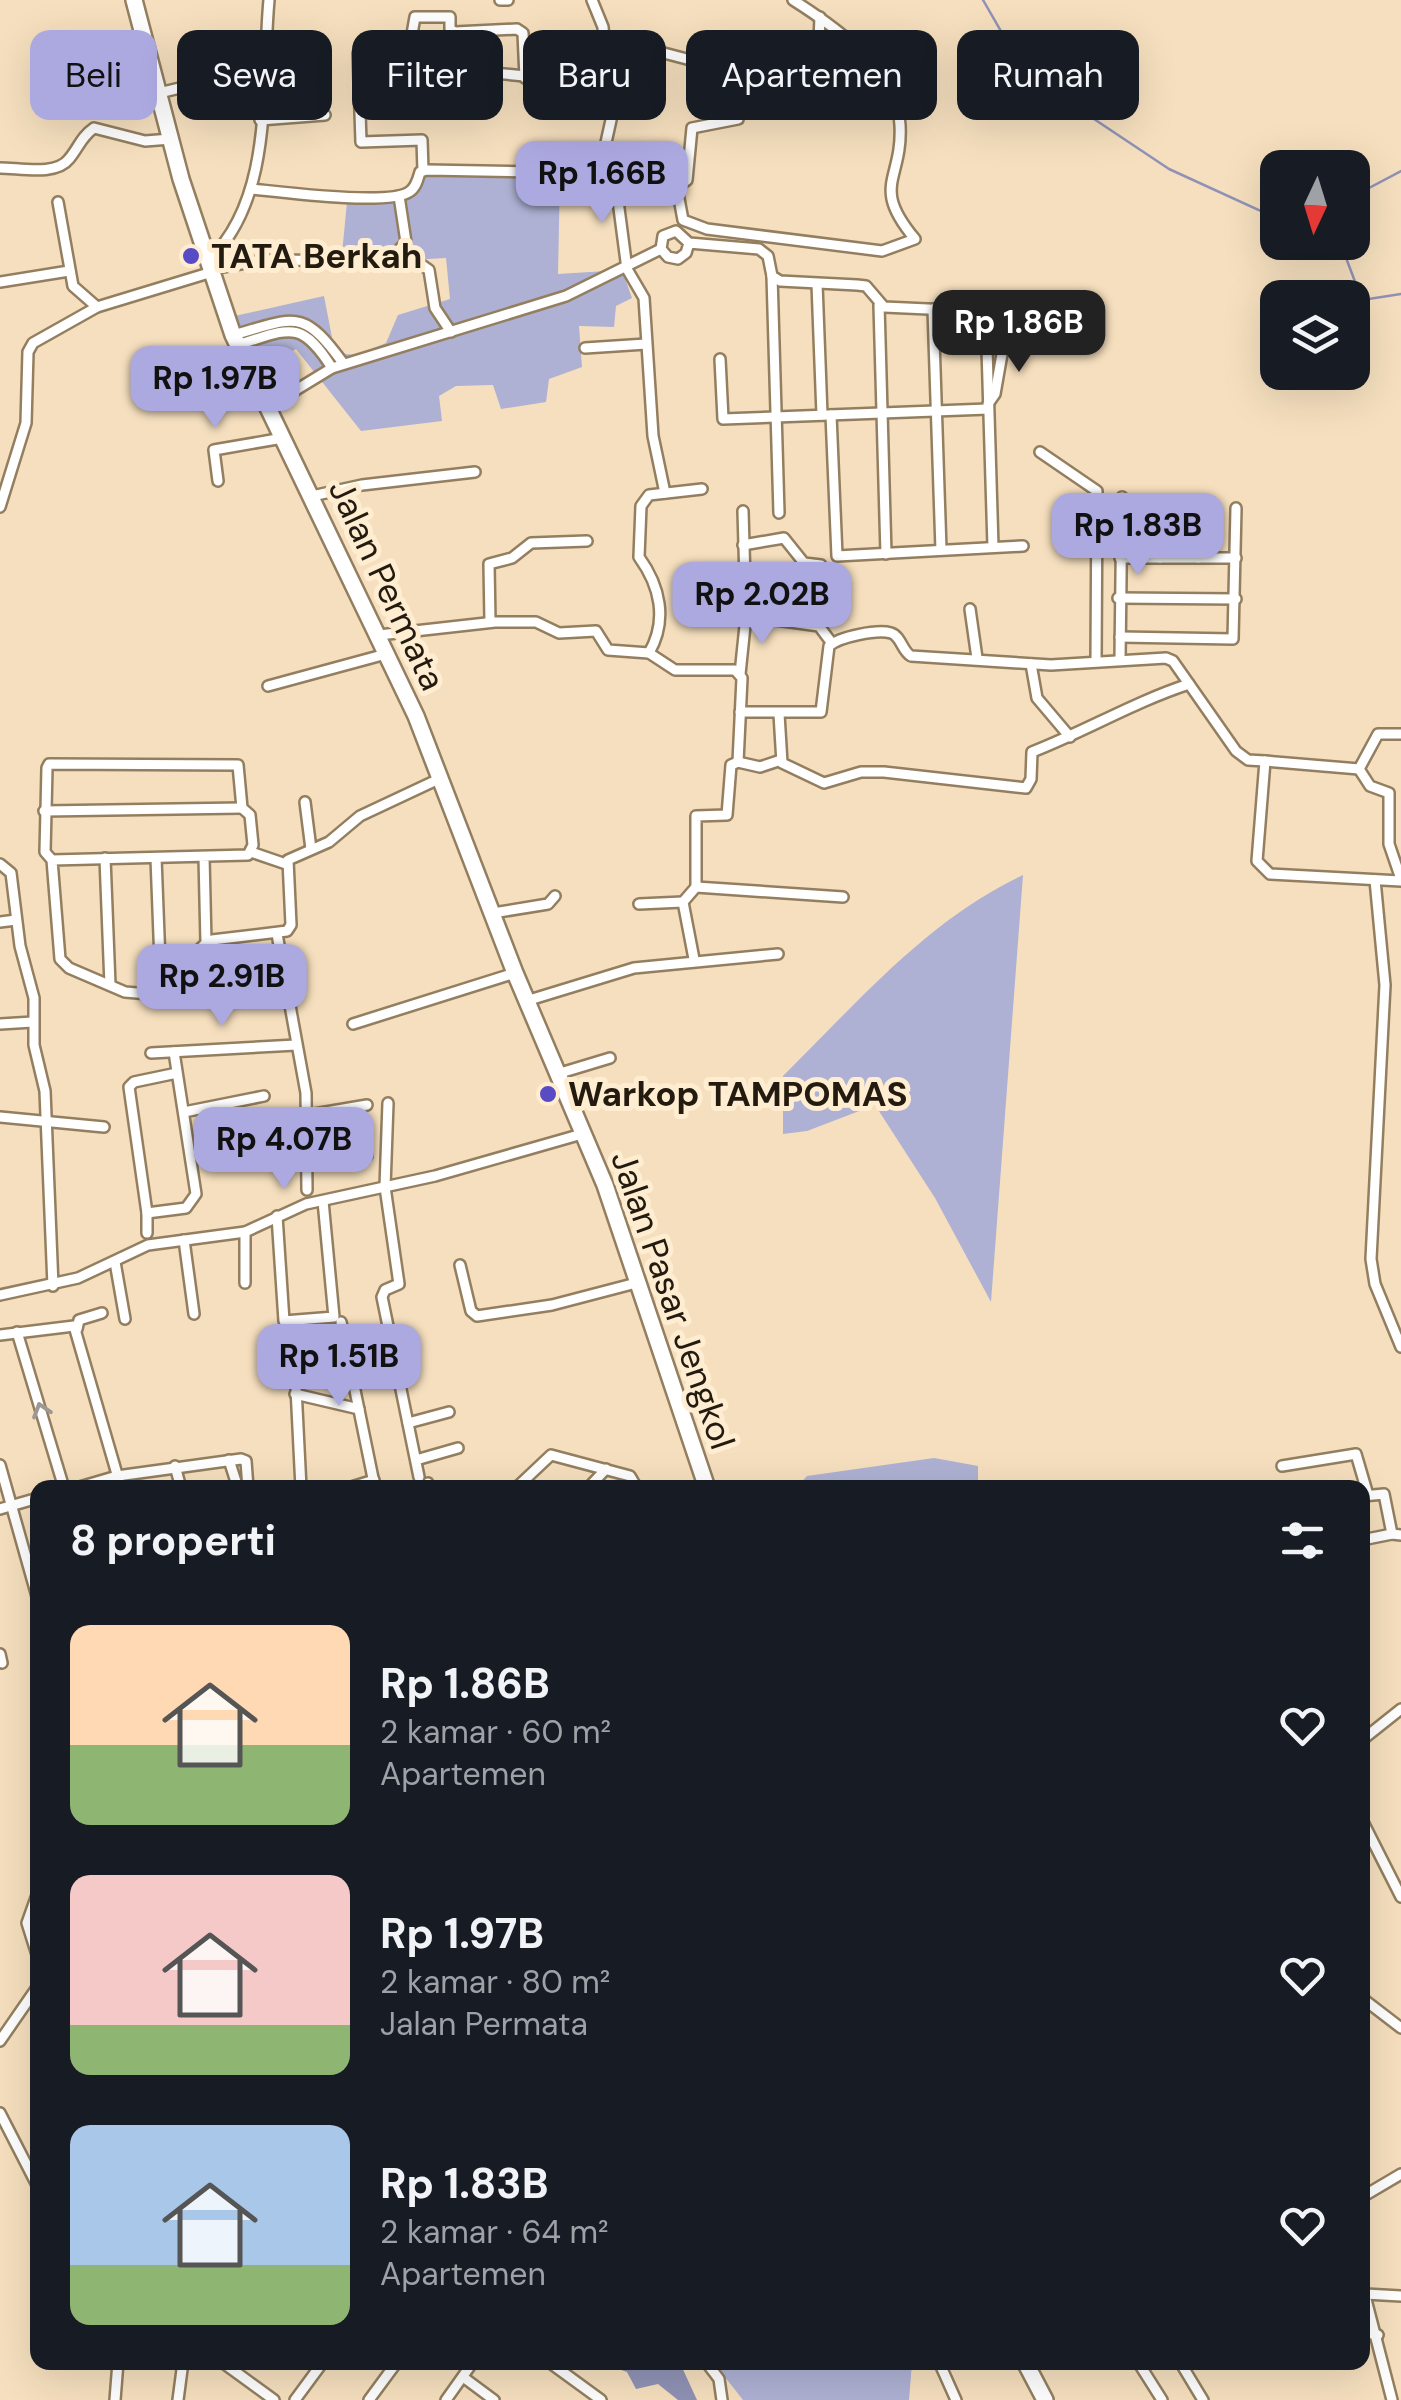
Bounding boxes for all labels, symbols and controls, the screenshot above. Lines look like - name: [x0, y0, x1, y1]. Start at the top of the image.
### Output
- chip: Beli: [30, 30, 157, 120]
- chip: Sewa: [177, 30, 332, 120]
- chip: Filter: [352, 30, 503, 120]
- chip: Baru: [523, 30, 666, 120]
- chip: Apartemen: [686, 30, 937, 120]
- chip: Rumah: [957, 30, 1139, 120]
- pin: Rp 1.66B: [499, 141, 705, 226]
- north arrow: [1260, 150, 1370, 260]
- map controls: [1260, 150, 1370, 390]
- text: Rp 1.66B: [538, 152, 666, 194]
- place label: TATA Berkah: [211, 233, 422, 279]
- marker: TATA Berkah: [180, 245, 202, 267]
- button: layers: [1260, 280, 1370, 390]
- pin: Rp 1.86B: [916, 290, 1122, 375]
- text: Rp 1.86B: [954, 301, 1084, 343]
- pin: Rp 1.97B: [112, 346, 318, 431]
- text: Rp 1.97B: [153, 357, 278, 399]
- street label: Jalan Permata: [318, 472, 456, 698]
- pin: Rp 1.83B: [1035, 493, 1241, 578]
- text: Rp 1.83B: [1074, 504, 1202, 546]
- pin: Rp 2.02B: [659, 562, 865, 647]
- text: Rp 2.02B: [694, 573, 830, 615]
- pin: Rp 2.91B: [119, 944, 325, 1029]
- text: Rp 2.91B: [159, 955, 285, 997]
- place label: Warkop TAMPOMAS: [568, 1071, 908, 1117]
- marker: Warkop TAMPOMAS: [537, 1083, 559, 1105]
- pin: Rp 4.07B: [181, 1107, 387, 1192]
- text: Rp 4.07B: [216, 1118, 352, 1160]
- street label: Jalan Pasar Jengkol: [600, 1145, 746, 1455]
- pin: Rp 1.51B: [236, 1324, 442, 1409]
- text: Rp 1.51B: [279, 1335, 399, 1377]
- one-way arrow: [32, 1402, 53, 1419]
- text: 8 properti: [70, 1513, 276, 1568]
- icon: filters: [1275, 1513, 1330, 1568]
- text: Rp 1.86B: [380, 1656, 550, 1711]
- icon: home: [150, 1665, 270, 1785]
- icon: heart: [1275, 1698, 1330, 1753]
- text: 2 kamar · 60 m²: [380, 1711, 611, 1753]
- text: Apartemen: [380, 1753, 546, 1795]
- text: Rp 1.97B: [380, 1906, 544, 1961]
- icon: home: [150, 1915, 270, 2035]
- icon: heart: [1275, 1948, 1330, 2003]
- text: 2 kamar · 80 m²: [380, 1961, 610, 2003]
- text: Jalan Permata: [380, 2003, 588, 2045]
- text: Rp 1.83B: [380, 2156, 548, 2211]
- icon: home: [150, 2165, 270, 2285]
- icon: heart: [1275, 2198, 1330, 2253]
- text: 2 kamar · 64 m²: [380, 2211, 609, 2253]
- text: Apartemen: [380, 2253, 546, 2295]

